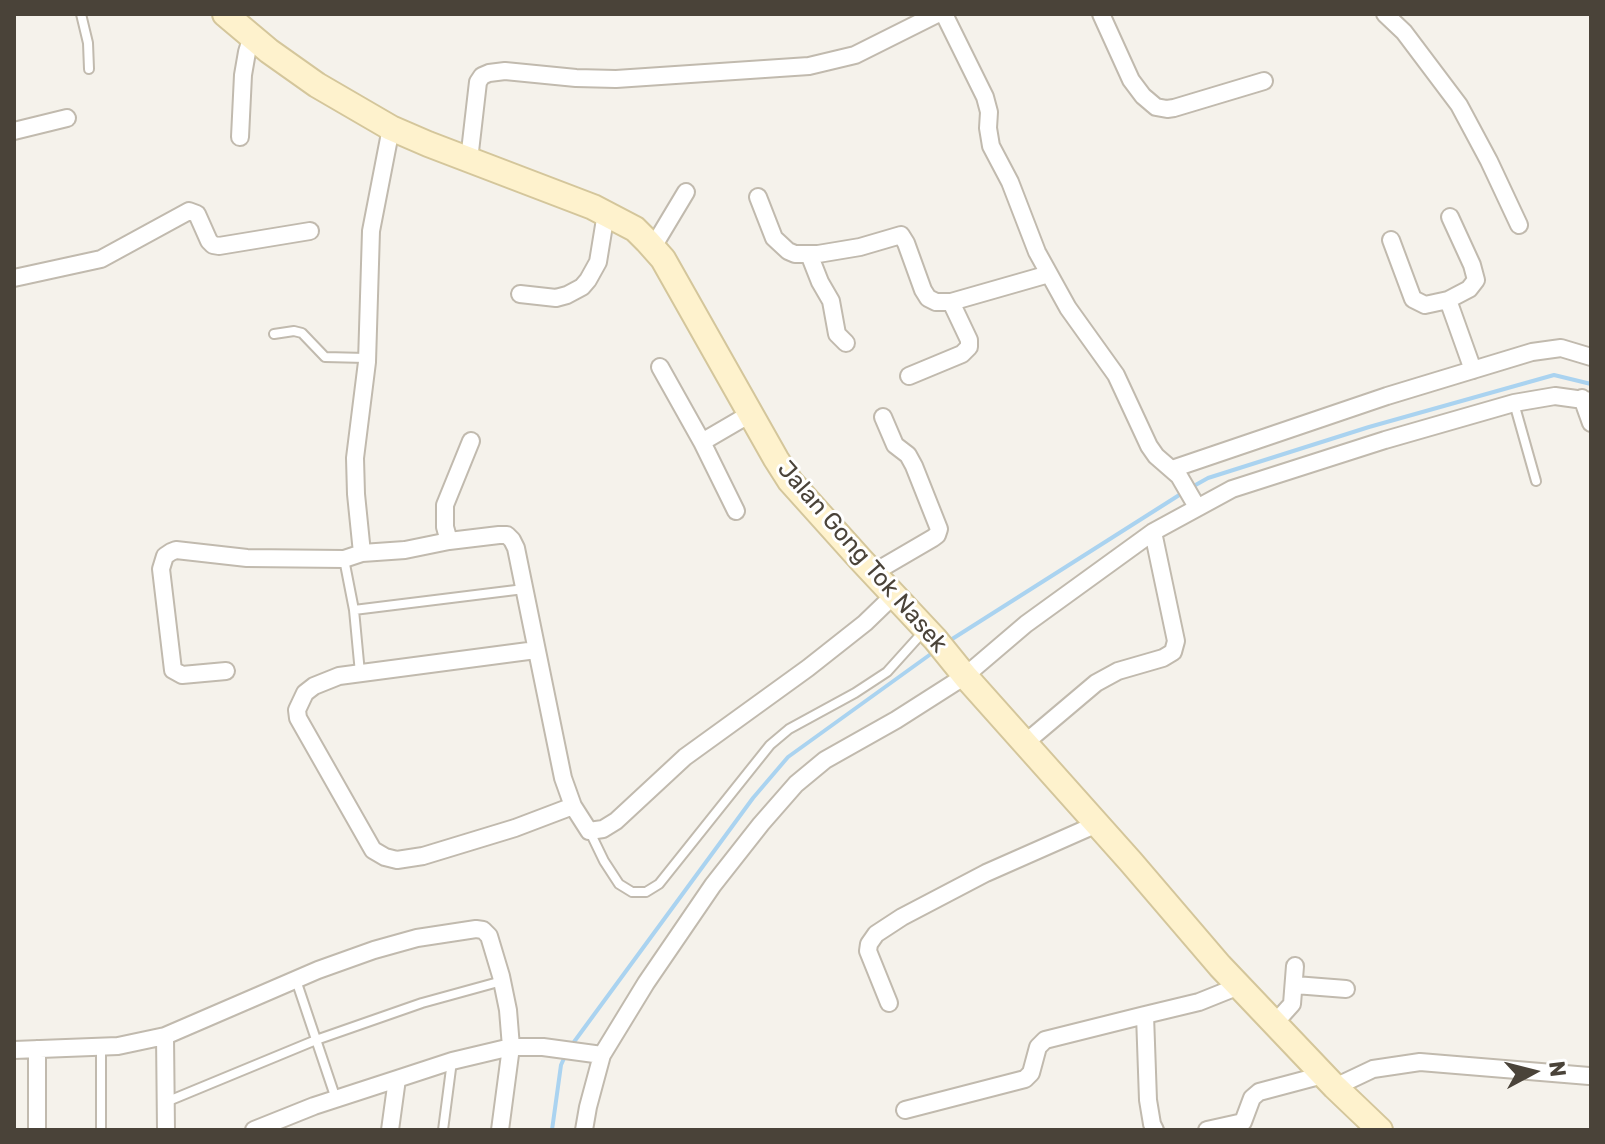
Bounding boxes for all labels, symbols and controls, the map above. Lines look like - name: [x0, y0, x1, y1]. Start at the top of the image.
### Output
- street label: Jalan Gong Tok Nasek: [771, 455, 953, 659]
- north arrow: [1493, 1032, 1573, 1112]
- text: N: [1543, 1060, 1572, 1079]

